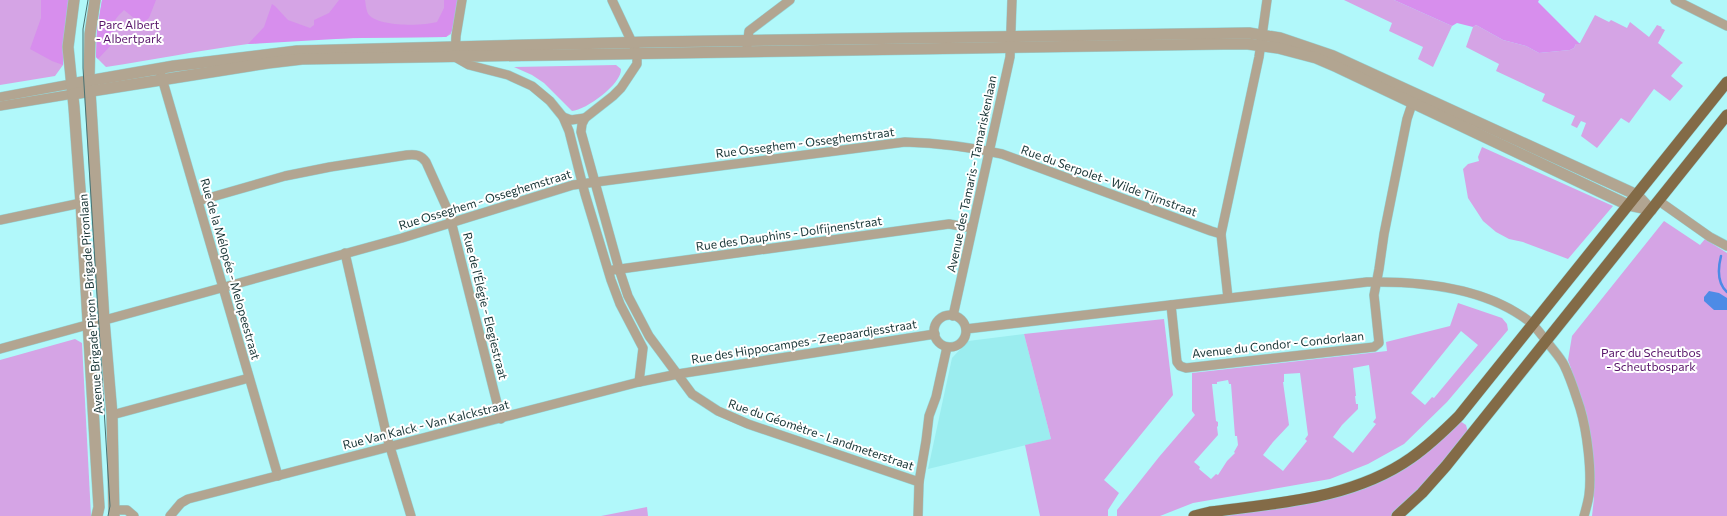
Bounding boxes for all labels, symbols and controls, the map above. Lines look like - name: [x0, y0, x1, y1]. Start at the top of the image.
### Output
- park label: Parc Albert - Albertpark: [96, 17, 163, 45]
- street label: Avenue des Tamaris - Tamariskenlaan: [943, 74, 999, 274]
- street label: Rue Osseghem - Osseghemstraat: [715, 124, 895, 160]
- street label: Rue du Serpolet - Wilde Tijmstraat: [1019, 142, 1199, 219]
- street label: Rue Osseghem - Osseghemstraat: [397, 166, 573, 232]
- street label: Rue de la Mélopée - Melopeestraat: [198, 176, 264, 361]
- street label: Avenue Brigade Piron - Brigade Pironlaan: [75, 193, 105, 415]
- street label: Rue des Dauphins - Dolfijnenstraat: [695, 213, 883, 253]
- street label: Rue de l'Élégie - Elegiestraat: [461, 231, 511, 381]
- street label: Rue des Hippocampes - Zeepaardjesstraat: [690, 316, 918, 366]
- street label: Avenue du Condor - Condorlaan: [1191, 328, 1365, 360]
- park label: Parc du Scheutbos - Scheutbospark: [1601, 345, 1701, 373]
- street label: Rue du Géomètre - Landmeterstraat: [727, 396, 916, 473]
- street label: Rue Van Kalck - Van Kalckstraat: [341, 397, 511, 452]

